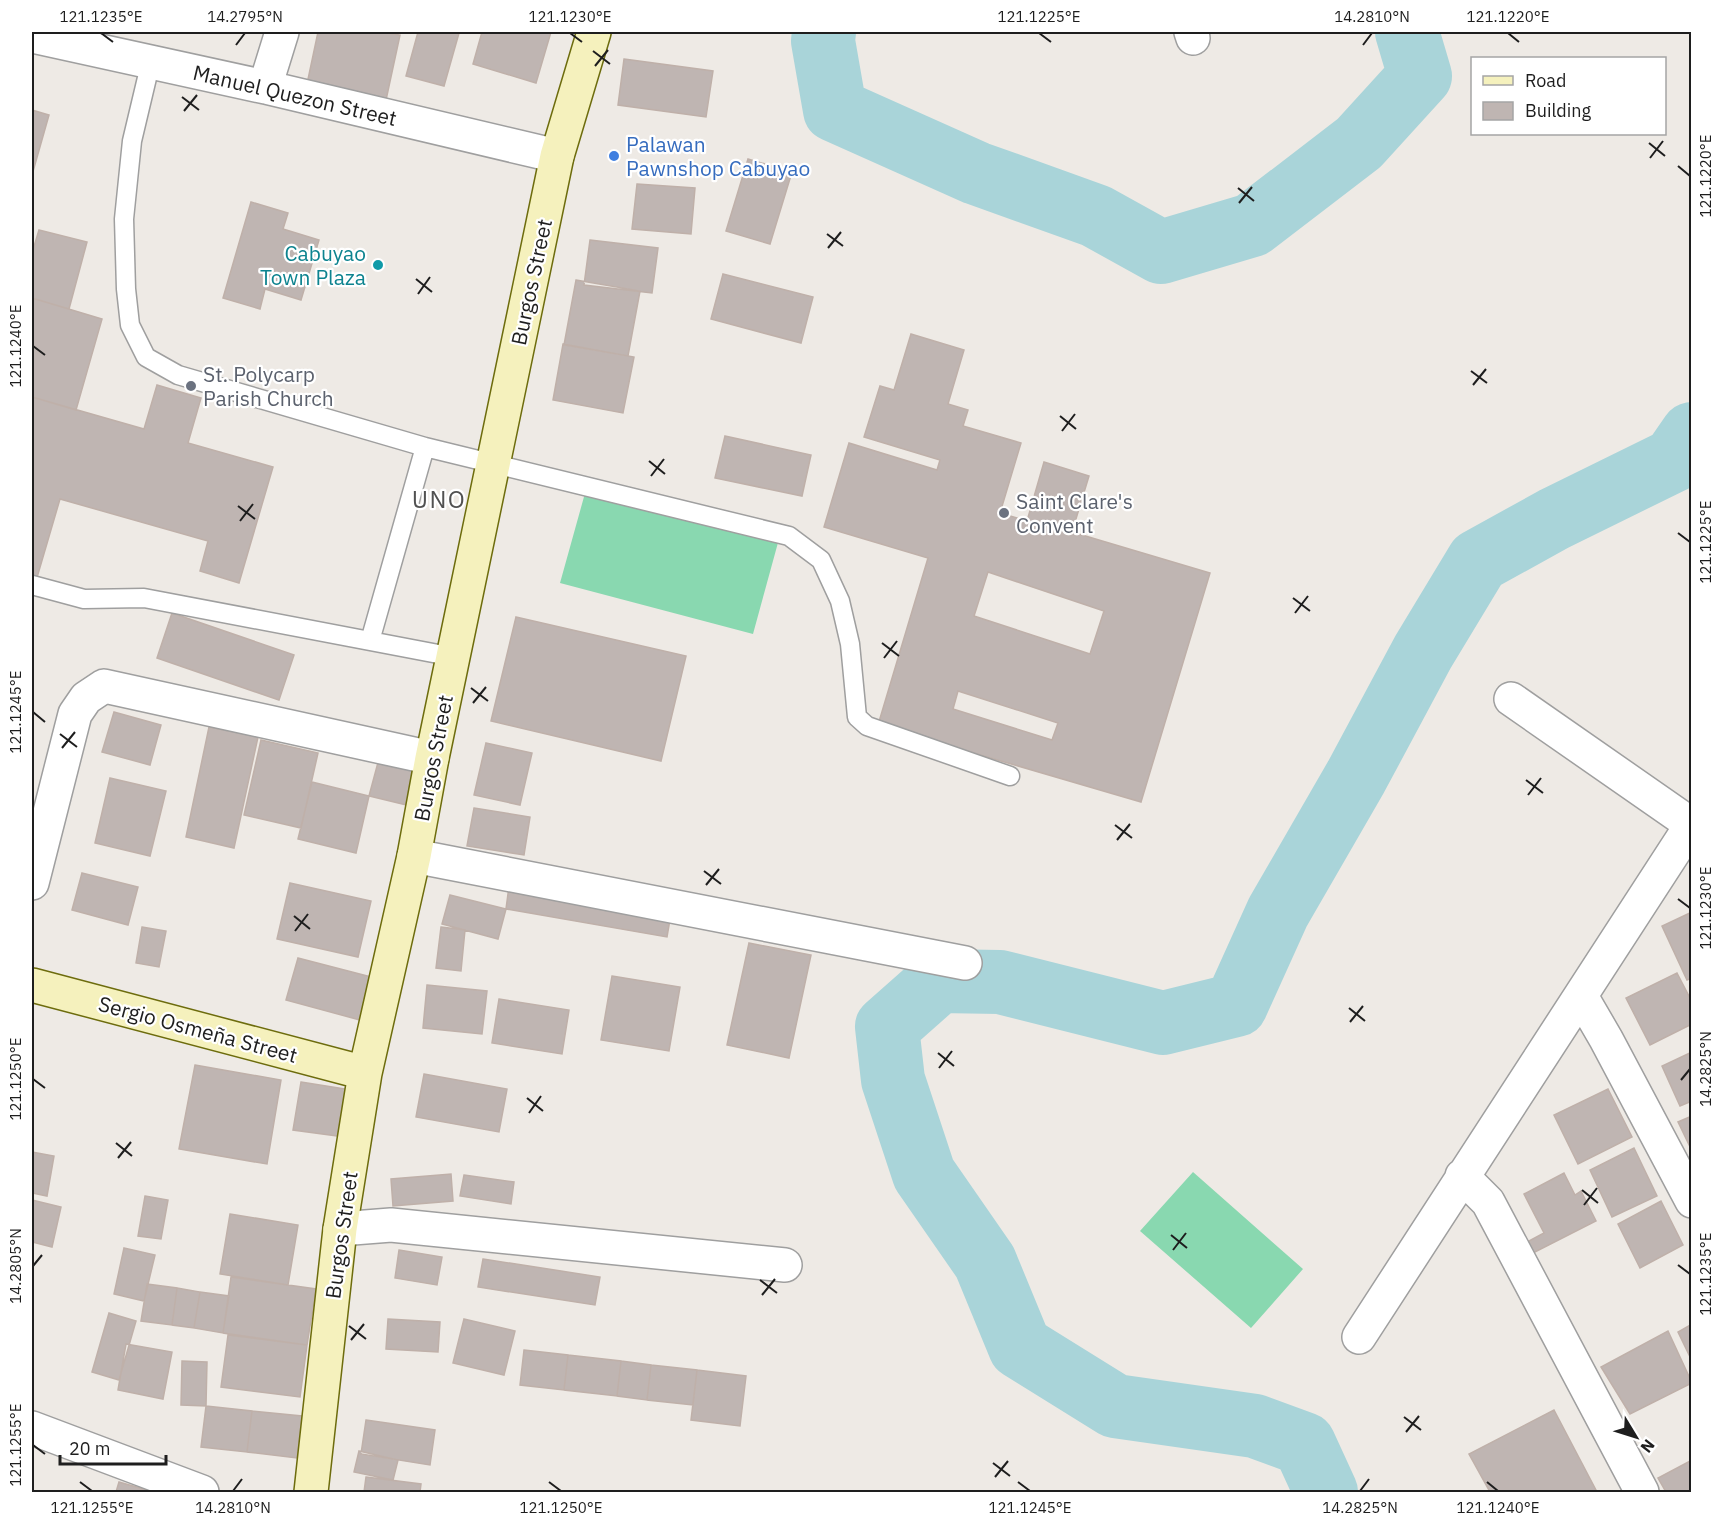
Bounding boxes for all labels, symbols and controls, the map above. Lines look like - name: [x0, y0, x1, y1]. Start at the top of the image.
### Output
- text: 121.1235°E: [60, 7, 142, 26]
- text: 14.2795°N: [207, 7, 283, 26]
- text: 121.1230°E: [529, 7, 611, 26]
- text: 121.1225°E: [998, 7, 1080, 26]
- text: 14.2810°N: [1334, 7, 1410, 26]
- text: 121.1220°E: [1467, 7, 1549, 26]
- legend: [1471, 57, 1666, 135]
- street label: Manuel Quezon Street: [190, 58, 400, 132]
- text: Road: [1525, 69, 1566, 92]
- text: Building: [1525, 99, 1592, 122]
- place label: Palawan Pawnshop Cabuyao: [626, 130, 810, 182]
- text: 121.1220°E: [1696, 135, 1715, 217]
- marker: Palawan Pawnshop Cabuyao: [607, 149, 621, 163]
- street label: Burgos Street: [504, 216, 558, 348]
- place label: Cabuyao Town Plaza: [260, 239, 366, 291]
- marker: Cabuyao Town Plaza: [371, 258, 385, 272]
- text: 121.1240°E: [6, 305, 25, 387]
- place label: St. Polycarp Parish Church: [203, 360, 334, 412]
- marker: St. Polycarp Parish Church: [184, 379, 198, 393]
- district label: UNO: [412, 483, 466, 515]
- place label: Saint Clare's Convent: [1016, 487, 1133, 539]
- text: 121.1225°E: [1696, 501, 1715, 583]
- marker: Saint Clare's Convent: [997, 506, 1011, 520]
- text: 121.1245°E: [6, 671, 25, 753]
- street label: Burgos Street: [407, 692, 459, 824]
- text: 121.1230°E: [1696, 867, 1715, 949]
- street label: Sergio Osmeña Street: [96, 989, 300, 1069]
- text: 14.2825°N: [1696, 1031, 1715, 1107]
- text: 121.1250°E: [6, 1038, 25, 1120]
- street label: Burgos Street: [318, 1169, 364, 1301]
- text: 14.2805°N: [6, 1228, 25, 1304]
- text: 121.1235°E: [1696, 1233, 1715, 1315]
- text: 121.1255°E: [6, 1404, 25, 1486]
- north arrow: [1606, 1407, 1666, 1467]
- scale bar: [60, 1428, 166, 1466]
- text: N: [1636, 1436, 1659, 1457]
- text: 20 m: [69, 1437, 111, 1460]
- text: 121.1255°E: [51, 1498, 133, 1517]
- text: 14.2810°N: [195, 1498, 271, 1517]
- text: 121.1250°E: [520, 1498, 602, 1517]
- text: 121.1245°E: [989, 1498, 1071, 1517]
- text: 14.2825°N: [1322, 1498, 1398, 1517]
- text: 121.1240°E: [1457, 1498, 1539, 1517]

